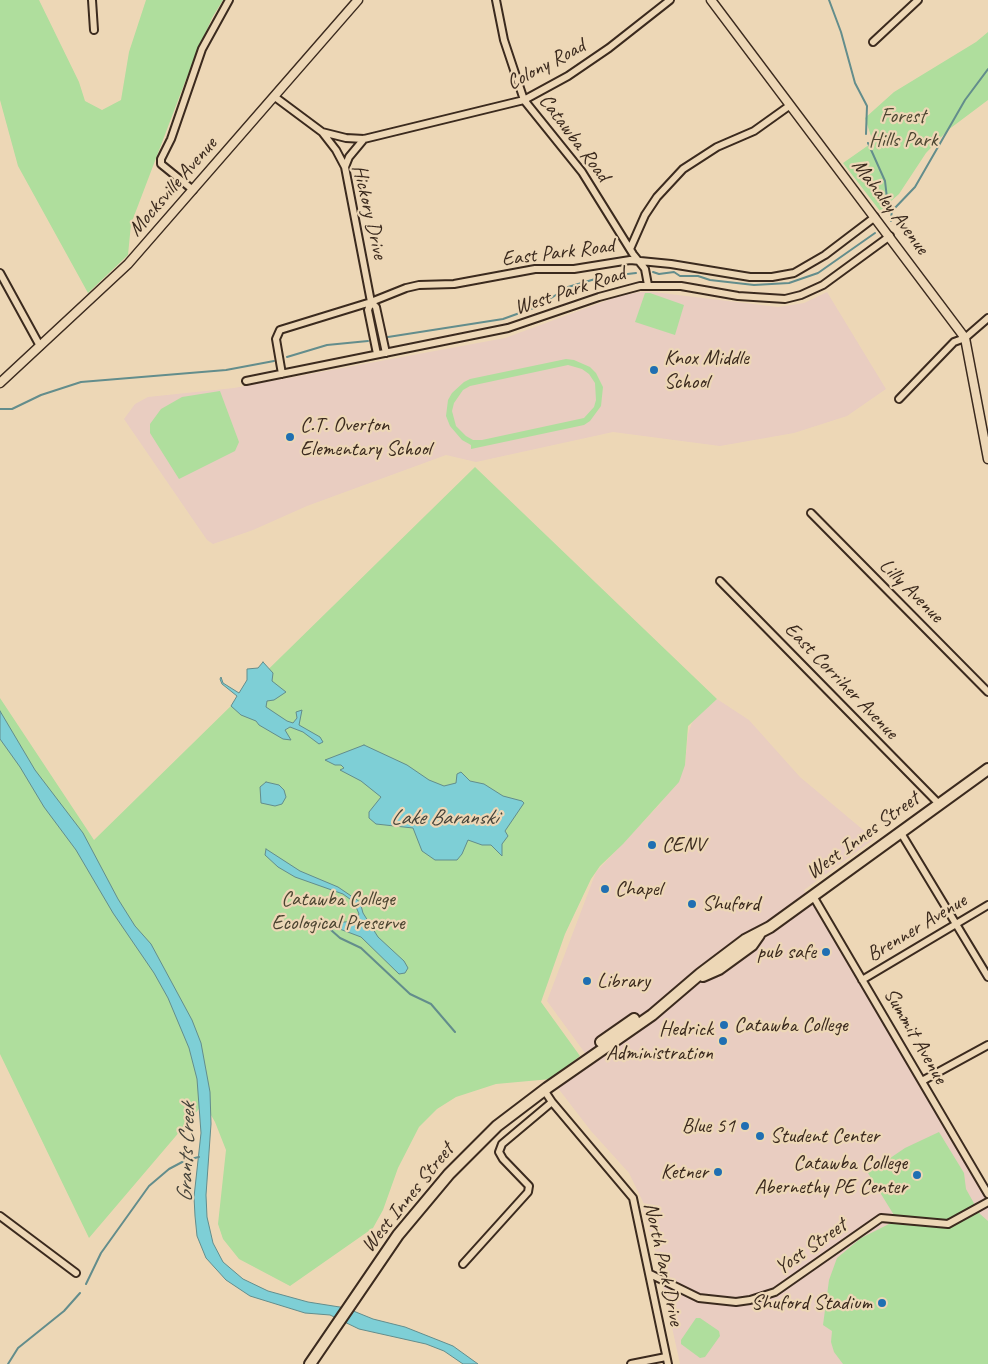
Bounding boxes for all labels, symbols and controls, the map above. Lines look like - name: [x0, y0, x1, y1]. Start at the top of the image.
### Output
- street label: Colony Road: [503, 34, 589, 96]
- street label: Catawba Road: [533, 89, 615, 187]
- park label: Forest Hills Park: [869, 103, 937, 153]
- street label: Mocksville Avenue: [123, 132, 223, 242]
- street label: Mahaley Avenue: [846, 154, 934, 260]
- street label: Hickory Drive: [346, 162, 392, 262]
- street label: East Park Road: [500, 234, 616, 272]
- street label: West Park Road: [511, 261, 629, 321]
- place label: Knox Middle School: [664, 345, 749, 395]
- marker: Knox Middle School: [648, 364, 660, 376]
- place label: C.T. Overton Elementary School: [300, 412, 431, 462]
- marker: C.T. Overton Elementary School: [284, 431, 296, 443]
- street label: Lilly Avenue: [874, 554, 948, 628]
- street label: East Corriher Avenue: [779, 617, 903, 745]
- street label: West Innes Street: [802, 787, 924, 885]
- water label: Lake Baranski: [391, 805, 497, 831]
- place label: CENV: [662, 832, 705, 858]
- marker: CENV: [646, 839, 658, 851]
- place label: Chapel: [615, 876, 662, 902]
- marker: Chapel: [599, 883, 611, 895]
- park label: Catawba College Ecological Preserve: [271, 886, 405, 936]
- street label: Brenner Avenue: [863, 888, 971, 968]
- place label: Shuford: [702, 891, 759, 917]
- marker: Shuford: [686, 898, 698, 910]
- place label: pub safe: [757, 939, 816, 965]
- marker: pub safe: [820, 946, 832, 958]
- place label: Library: [597, 968, 650, 994]
- marker: Library: [581, 975, 593, 987]
- street label: Summit Avenue: [877, 984, 953, 1088]
- place label: Catawba College: [734, 1012, 848, 1038]
- place label: Hedrick Administration: [606, 1016, 713, 1066]
- marker: Catawba College: [718, 1019, 730, 1031]
- marker: Hedrick Administration: [717, 1035, 729, 1047]
- water label: Grants Creek: [172, 1103, 202, 1203]
- place label: Blue 51: [682, 1113, 735, 1139]
- marker: Blue 51: [739, 1120, 751, 1132]
- place label: Student Center: [770, 1123, 879, 1149]
- marker: Student Center: [754, 1130, 766, 1142]
- street label: West Innes Street: [356, 1138, 460, 1258]
- place label: Catawba College Abernethy PE Center: [754, 1150, 907, 1200]
- place label: Ketner: [661, 1159, 708, 1185]
- marker: Ketner: [712, 1166, 724, 1178]
- marker: Catawba College Abernethy PE Center: [911, 1169, 923, 1181]
- street label: North Park Drive: [638, 1200, 688, 1328]
- street label: Yost Street: [770, 1213, 852, 1281]
- place label: Shuford Stadium: [751, 1290, 872, 1316]
- marker: Shuford Stadium: [876, 1297, 888, 1309]

